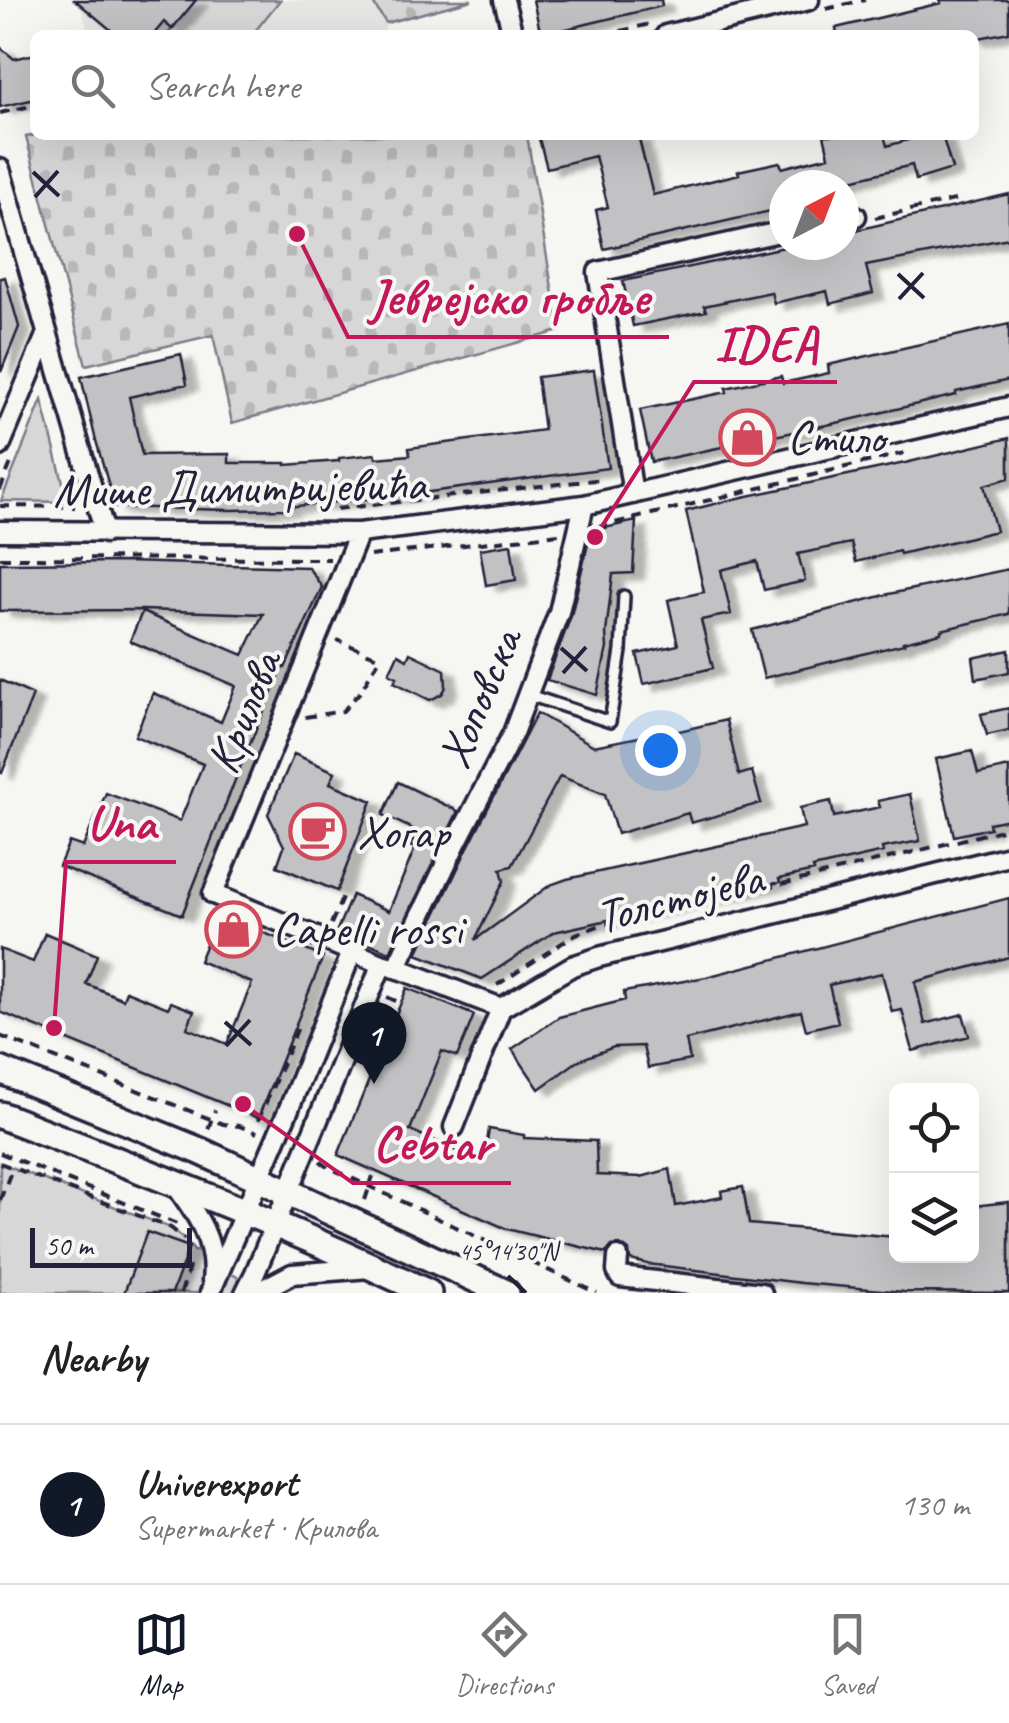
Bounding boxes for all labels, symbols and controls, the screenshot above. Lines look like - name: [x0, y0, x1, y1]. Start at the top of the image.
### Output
- search box: [30, 30, 979, 140]
- icon: search: [65, 58, 120, 113]
- text: Search here: [145, 62, 300, 109]
- north arrow: [769, 170, 859, 260]
- callout: Јеврејско гробље: [348, 257, 669, 337]
- text: Јеврејско гробље: [367, 266, 653, 329]
- callout: IDEA: [694, 302, 837, 382]
- text: IDEA: [714, 312, 820, 375]
- shop icon: Стило: [718, 407, 778, 467]
- place label: Стило: [787, 407, 890, 467]
- street label: Мише Димитријевића: [53, 454, 430, 520]
- street label: Хоповска: [423, 616, 537, 776]
- street label: Крилова: [192, 638, 296, 782]
- your location: [635, 725, 686, 776]
- callout: Una: [66, 782, 176, 862]
- text: Una: [86, 791, 159, 854]
- cafe icon: Хогар: [288, 802, 348, 862]
- place label: Хогар: [357, 802, 452, 862]
- street label: Толстојева: [590, 847, 771, 947]
- shop icon: Capelli rossi: [203, 899, 263, 959]
- place label: Capelli rossi: [272, 899, 467, 959]
- pin: 1: [342, 1002, 406, 1084]
- map controls: [889, 1083, 979, 1263]
- button: locate: [889, 1083, 979, 1173]
- callout: Cebtar: [353, 1103, 511, 1183]
- text: Cebtar: [373, 1112, 496, 1175]
- button: layers: [889, 1173, 979, 1263]
- scale bar: [30, 1223, 192, 1268]
- text: 50 m: [45, 1228, 93, 1263]
- text: 45°14'30"N: [459, 1236, 561, 1268]
- text: Nearby: [40, 1332, 146, 1385]
- text: Univerexport: [135, 1460, 297, 1507]
- text: 1: [65, 1484, 80, 1525]
- text: 130 m: [900, 1484, 969, 1525]
- text: Supermarket · Крилова: [135, 1507, 377, 1548]
- tab: Map: [134, 1607, 189, 1702]
- tab: Directions: [456, 1607, 553, 1702]
- tab: Saved: [820, 1607, 875, 1702]

